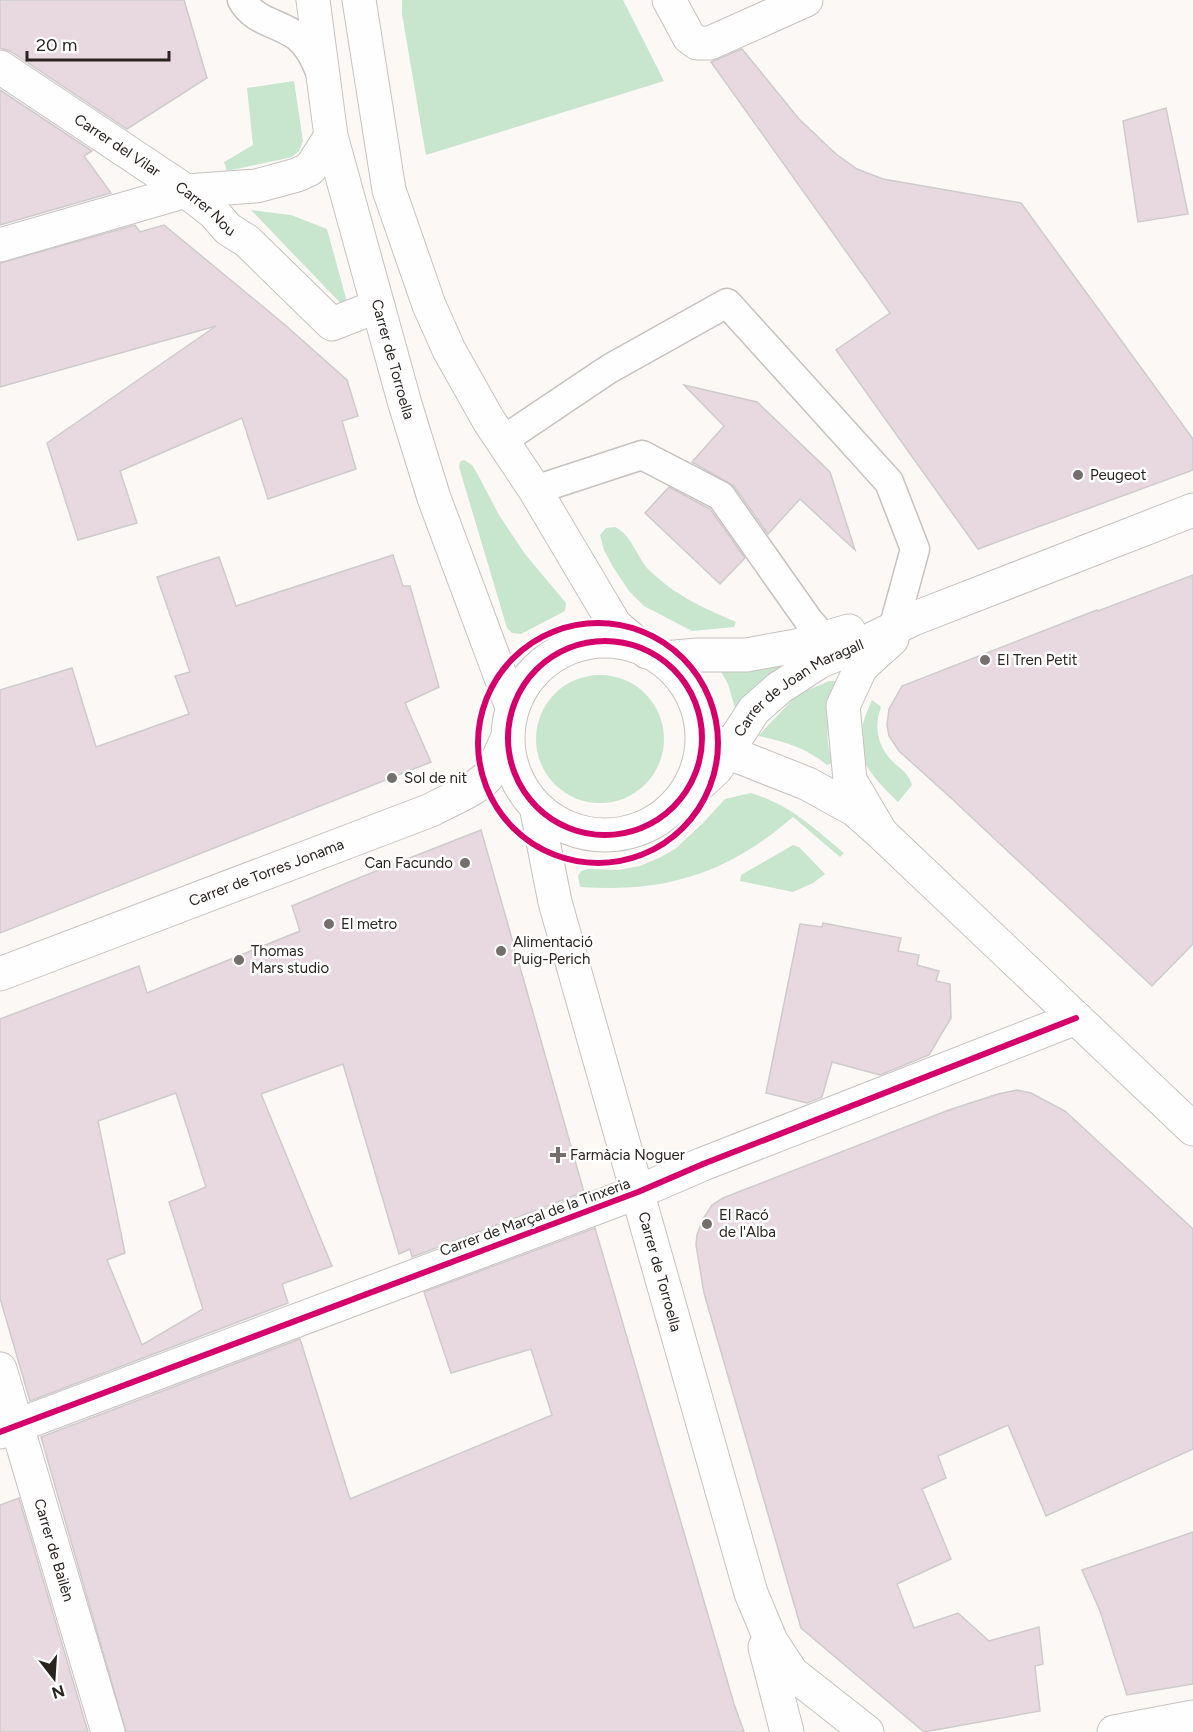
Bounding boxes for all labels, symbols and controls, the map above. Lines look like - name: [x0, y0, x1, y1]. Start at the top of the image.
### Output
- scale bar: [27, 24, 170, 62]
- text: 20 m: [36, 34, 77, 56]
- street label: Carrer del Vilar: [71, 110, 164, 180]
- street label: Carrer Nou: [172, 178, 239, 240]
- street label: Carrer de Torroella: [368, 297, 418, 422]
- place label: Peugeot: [1090, 466, 1147, 484]
- marker: Peugeot: [1071, 468, 1085, 482]
- street label: Carrer de Joan Maragall: [730, 635, 866, 740]
- place label: El Tren Petit: [997, 651, 1078, 669]
- marker: El Tren Petit: [978, 653, 992, 667]
- place label: Sol de nit: [404, 769, 467, 787]
- marker: Sol de nit: [385, 771, 399, 785]
- street label: Carrer de Torres Jonama: [186, 835, 346, 910]
- place label: Can Facundo: [364, 854, 453, 872]
- marker: Can Facundo: [458, 856, 472, 870]
- place label: El metro: [341, 915, 398, 933]
- marker: El metro: [322, 917, 336, 931]
- place label: Alimentació Puig-Perich: [513, 933, 593, 968]
- place label: Thomas Mars studio: [251, 942, 329, 977]
- marker: Alimentació Puig-Perich: [494, 944, 508, 958]
- marker: Thomas Mars studio: [232, 953, 246, 967]
- place label: Farmàcia Noguer: [570, 1146, 685, 1164]
- marker: Farmàcia Noguer: [551, 1148, 565, 1162]
- street label: Carrer de Marçal de la Tinxeria: [437, 1174, 633, 1260]
- place label: El Racó de l'Alba: [719, 1206, 776, 1241]
- street label: Carrer de Torroella: [634, 1210, 685, 1334]
- marker: El Racó de l'Alba: [700, 1217, 714, 1231]
- street label: Carrer de Bailèn: [30, 1497, 78, 1604]
- north arrow: [24, 1648, 84, 1708]
- text: N: [50, 1681, 67, 1703]

